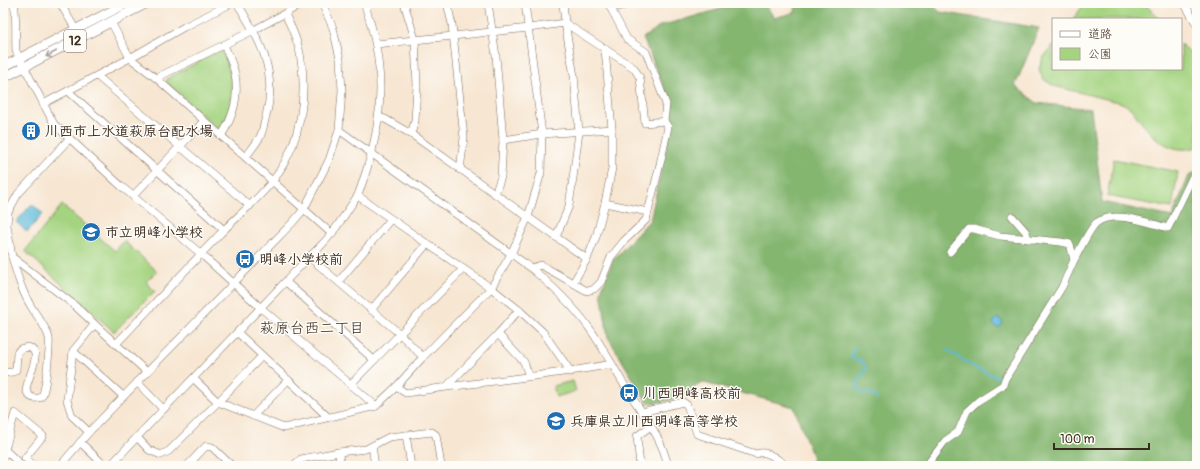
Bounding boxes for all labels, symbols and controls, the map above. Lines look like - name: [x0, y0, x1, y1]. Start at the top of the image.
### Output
- legend: [1052, 18, 1182, 70]
- text: 道路: [1088, 27, 1112, 42]
- road number: 12: [64, 30, 86, 52]
- text: 公園: [1088, 47, 1112, 62]
- one-way arrow: [45, 50, 57, 58]
- building icon: 川西市上水道萩原台配水場: [20, 120, 42, 142]
- place label: 川西市上水道萩原台配水場: [45, 123, 213, 140]
- school or university icon: 市立明峰小学校: [80, 221, 102, 243]
- place label: 市立明峰小学校: [105, 224, 203, 241]
- bus stop icon: 明峰小学校前: [234, 248, 256, 270]
- place label: 明峰小学校前: [259, 251, 343, 268]
- district label: 萩原台西二丁目: [259, 319, 365, 338]
- bus stop icon: 川西明峰高校前: [618, 382, 640, 404]
- place label: 川西明峰高校前: [643, 385, 741, 402]
- school or university icon: 兵庫県立川西明峰高等学校: [545, 410, 567, 432]
- place label: 兵庫県立川西明峰高等学校: [570, 413, 738, 430]
- scale bar: [1054, 425, 1149, 451]
- text: 100 m: [1060, 432, 1095, 447]

